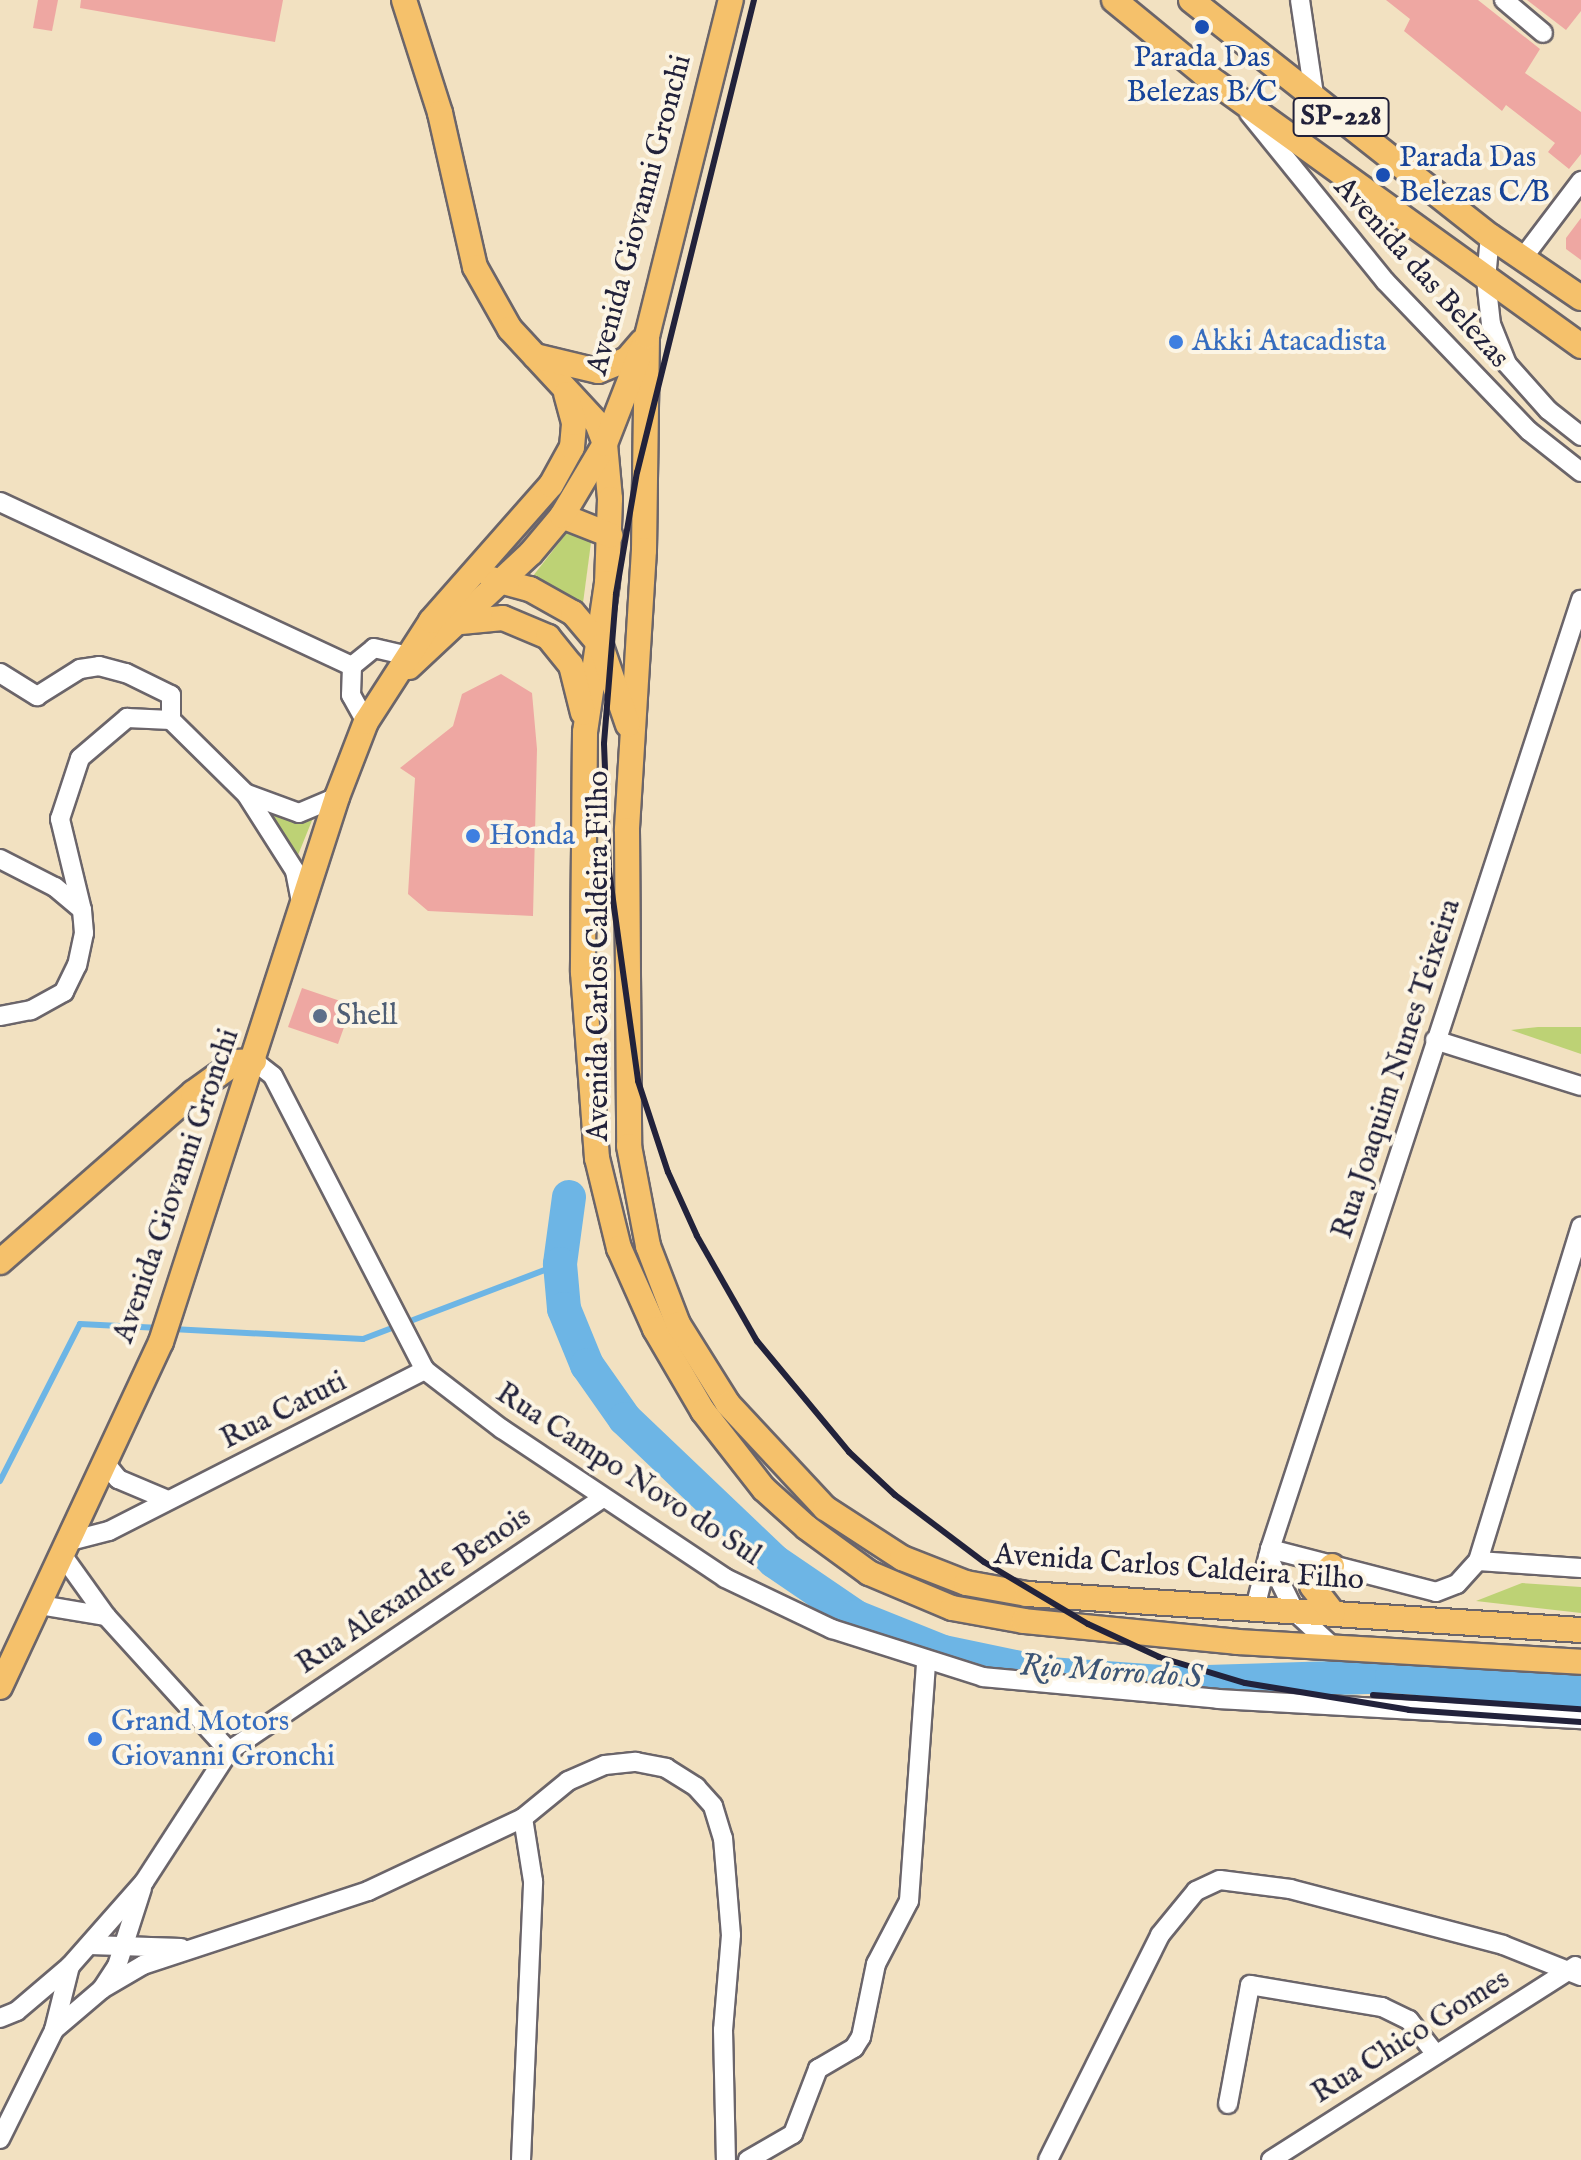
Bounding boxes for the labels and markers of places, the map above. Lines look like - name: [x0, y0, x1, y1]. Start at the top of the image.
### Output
- marker: Parada Das Belezas B/C: [1193, 18, 1211, 36]
- place label: Parada Das Belezas B/C: [1127, 40, 1277, 110]
- place label: Parada Das Belezas C/B: [1399, 140, 1550, 210]
- marker: Parada Das Belezas C/B: [1374, 166, 1392, 184]
- place label: Akki Atacadista: [1192, 324, 1386, 360]
- marker: Akki Atacadista: [1167, 333, 1185, 351]
- place label: Honda: [489, 818, 575, 854]
- marker: Honda: [464, 827, 482, 845]
- place label: Shell: [336, 998, 397, 1034]
- marker: Shell: [311, 1007, 329, 1025]
- place label: Grand Motors Giovanni Gronchi: [111, 1704, 335, 1774]
- marker: Grand Motors Giovanni Gronchi: [86, 1730, 104, 1748]

